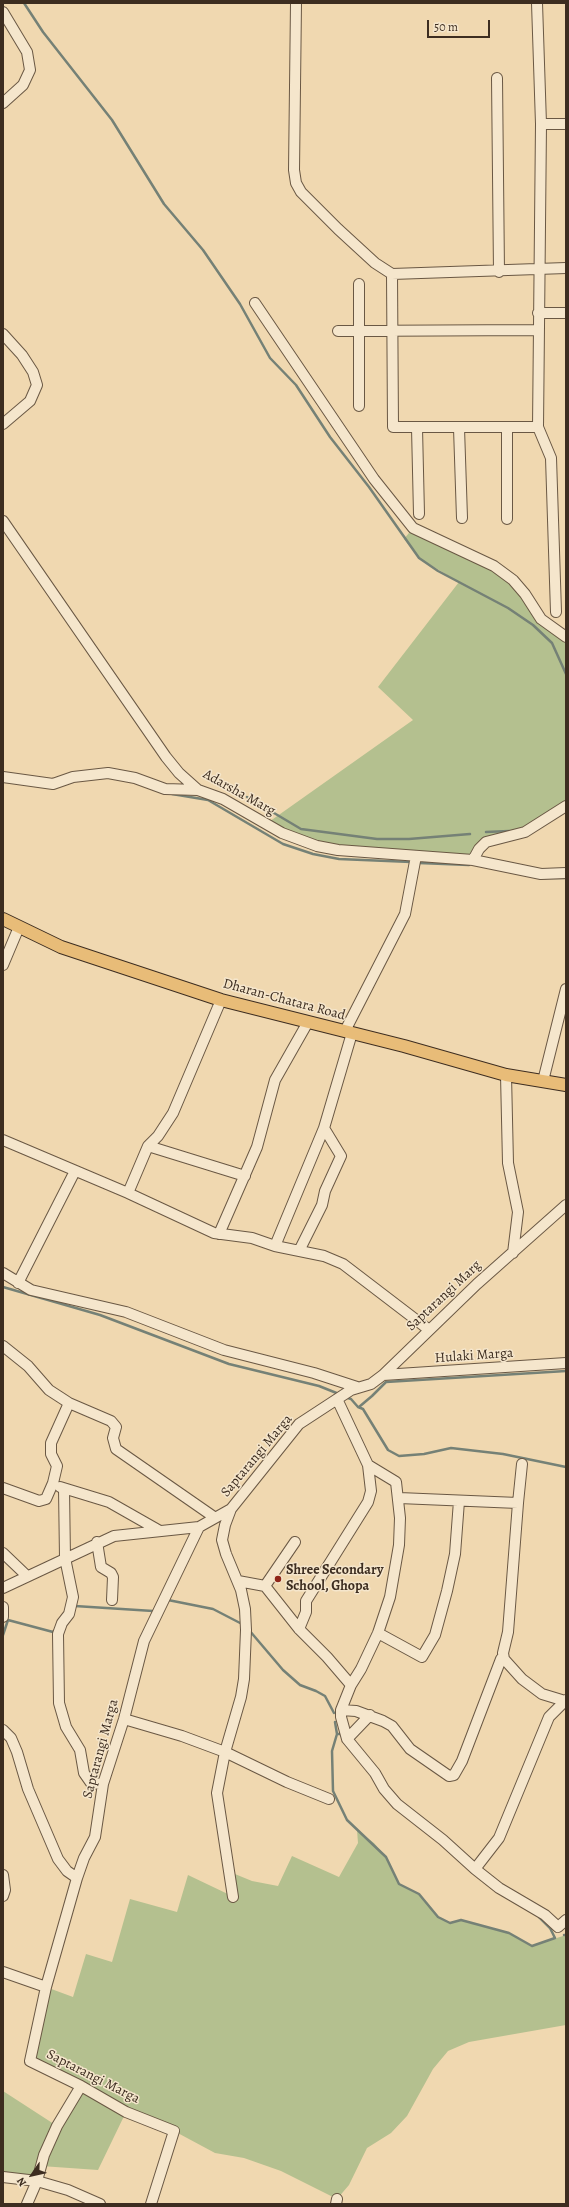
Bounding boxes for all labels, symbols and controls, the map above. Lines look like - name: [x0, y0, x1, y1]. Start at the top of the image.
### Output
- scale bar: [429, 12, 492, 38]
- text: 50 m: [434, 19, 458, 35]
- street label: Adarsha Marg: [200, 766, 278, 820]
- street label: Dharan-Chatara Road: [221, 976, 347, 1024]
- street label: Saptarangi Marg: [403, 1257, 485, 1335]
- street label: Hulaki Marga: [434, 1345, 514, 1367]
- street label: Saptarangi Marga: [218, 1411, 296, 1501]
- place label: Shree Secondary School, Ghopa: [286, 1563, 383, 1596]
- marker: Shree Secondary School, Ghopa: [273, 1574, 283, 1584]
- street label: Saptarangi Marga: [80, 1697, 122, 1801]
- street label: Saptarangi Marga: [44, 2046, 142, 2108]
- north arrow: [12, 2155, 52, 2195]
- text: N: [13, 2174, 30, 2190]

